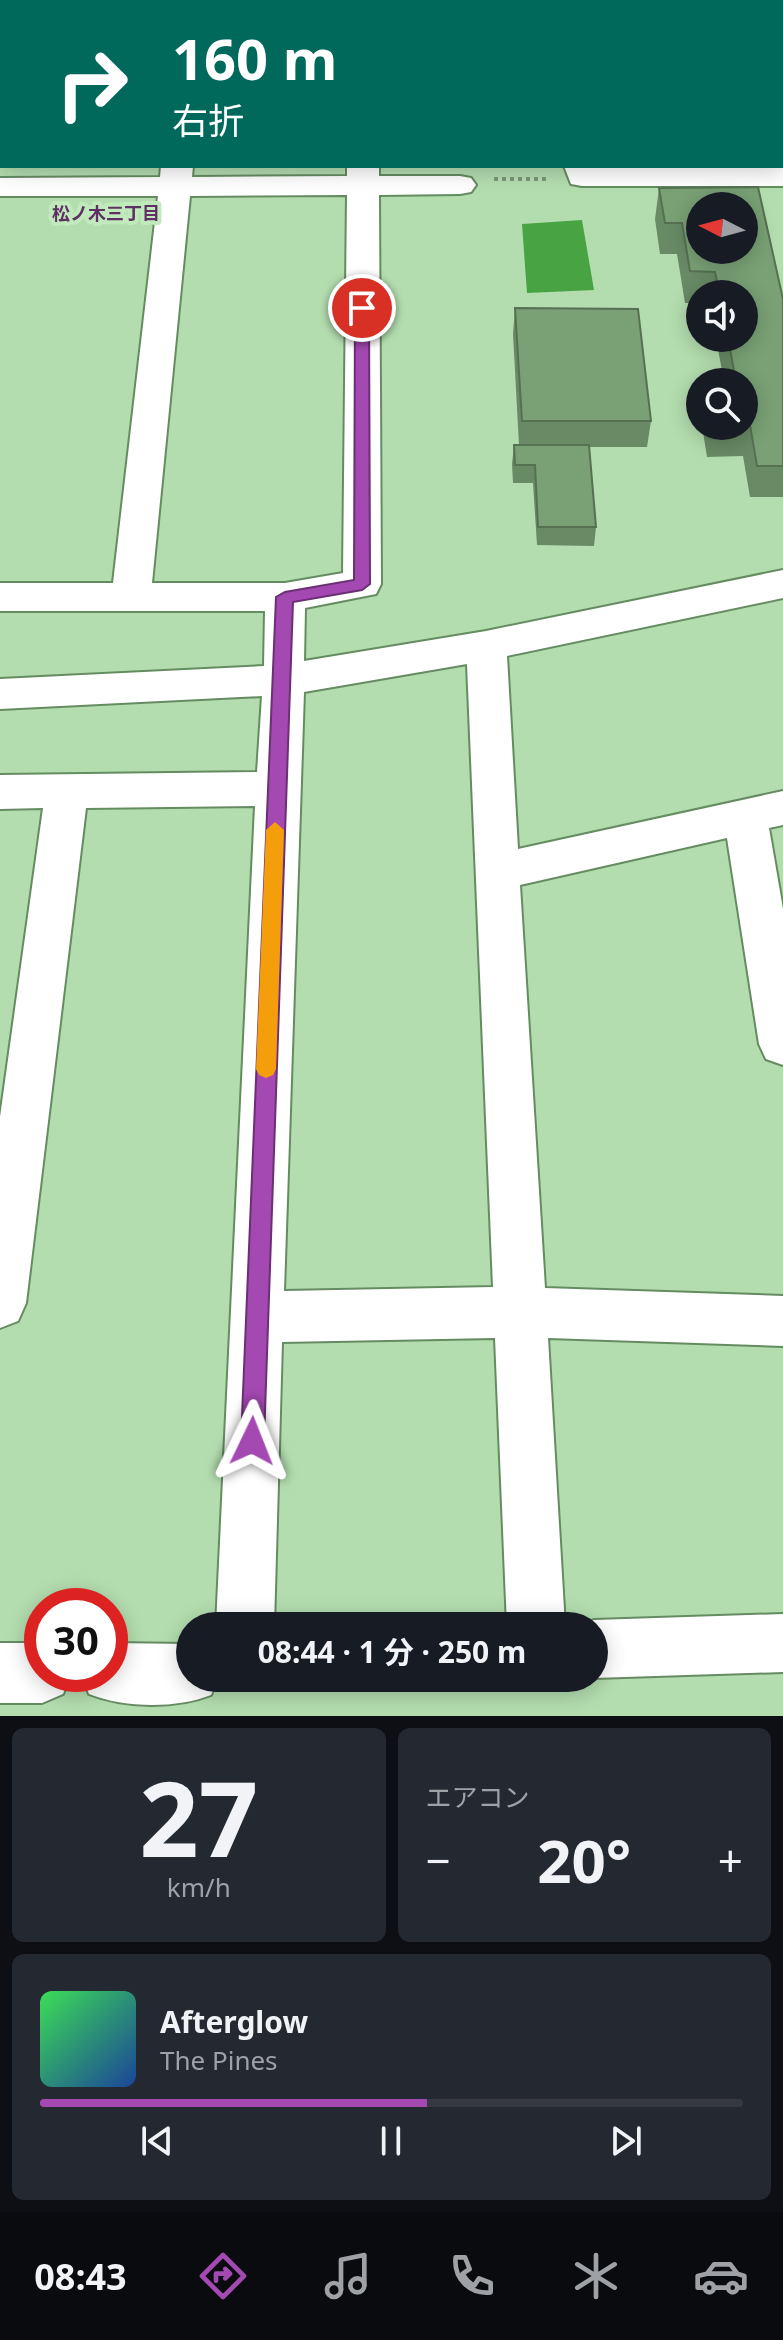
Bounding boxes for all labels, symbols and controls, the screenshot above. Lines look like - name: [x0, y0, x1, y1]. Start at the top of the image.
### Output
- text: 160 m: [172, 20, 337, 96]
- icon: right: [40, 32, 144, 136]
- text: 右折: [172, 96, 244, 145]
- north arrow: [686, 192, 758, 264]
- map controls: [686, 192, 758, 440]
- district label: 松ノ木三丁目: [52, 201, 160, 225]
- pin: [328, 274, 396, 342]
- button: sound: [686, 280, 758, 352]
- icon: arrive: [340, 286, 384, 330]
- button: search: [686, 368, 758, 440]
- position arrow: [210, 1399, 294, 1483]
- speed limit sign: 30: [24, 1588, 128, 1692]
- text: 08:44 · 1 分 · 250 m: [258, 1631, 526, 1672]
- text: 27: [139, 1746, 258, 1887]
- text: エアコン: [426, 1779, 530, 1815]
- text: 20°: [537, 1819, 631, 1901]
- text: −: [426, 1830, 451, 1890]
- text: +: [718, 1830, 743, 1890]
- text: km/h: [167, 1869, 231, 1905]
- text: Afterglow: [160, 2001, 308, 2042]
- text: The Pines: [160, 2042, 278, 2078]
- icon: previous: [135, 2119, 179, 2163]
- icon: pause: [369, 2119, 413, 2163]
- icon: next: [604, 2119, 648, 2163]
- icon: directions: [195, 2248, 251, 2304]
- icon: music: [320, 2248, 376, 2304]
- icon: phone: [444, 2248, 500, 2304]
- icon: climate: [568, 2248, 624, 2304]
- icon: car: [693, 2248, 749, 2304]
- text: 08:43: [34, 2252, 127, 2301]

